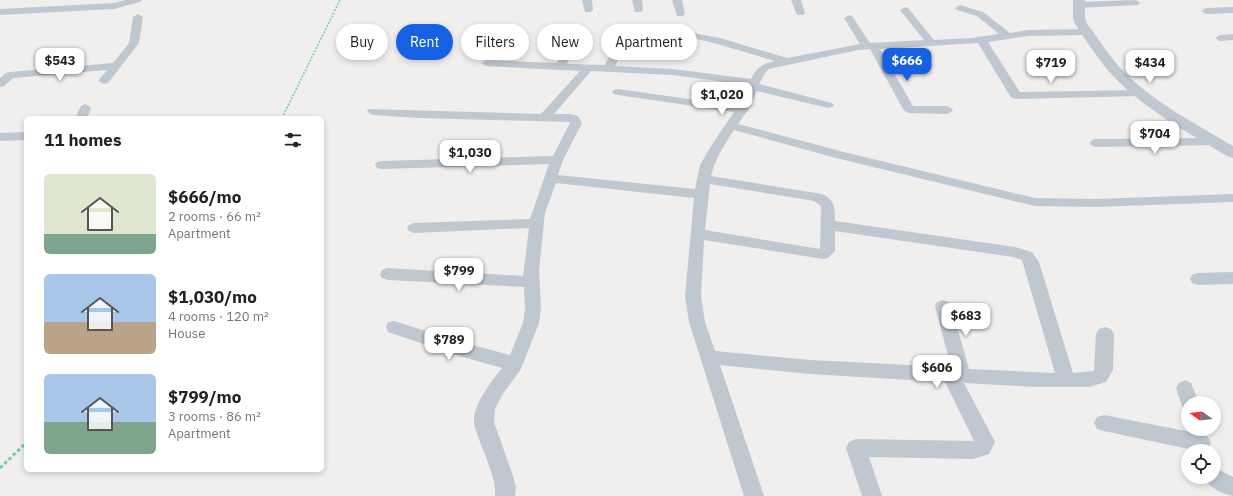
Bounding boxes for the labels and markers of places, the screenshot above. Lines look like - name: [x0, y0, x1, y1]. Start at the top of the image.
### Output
- pin: $543: [36, 48, 84, 82]
- pin: $666: [883, 48, 931, 82]
- pin: $719: [1027, 50, 1075, 84]
- pin: $434: [1126, 50, 1174, 84]
- pin: $1,020: [689, 82, 755, 116]
- pin: $704: [1131, 121, 1179, 155]
- pin: $1,030: [437, 140, 503, 174]
- pin: $799: [435, 258, 483, 292]
- pin: $683: [942, 303, 990, 337]
- pin: $789: [425, 327, 473, 361]
- pin: $606: [913, 355, 961, 389]

